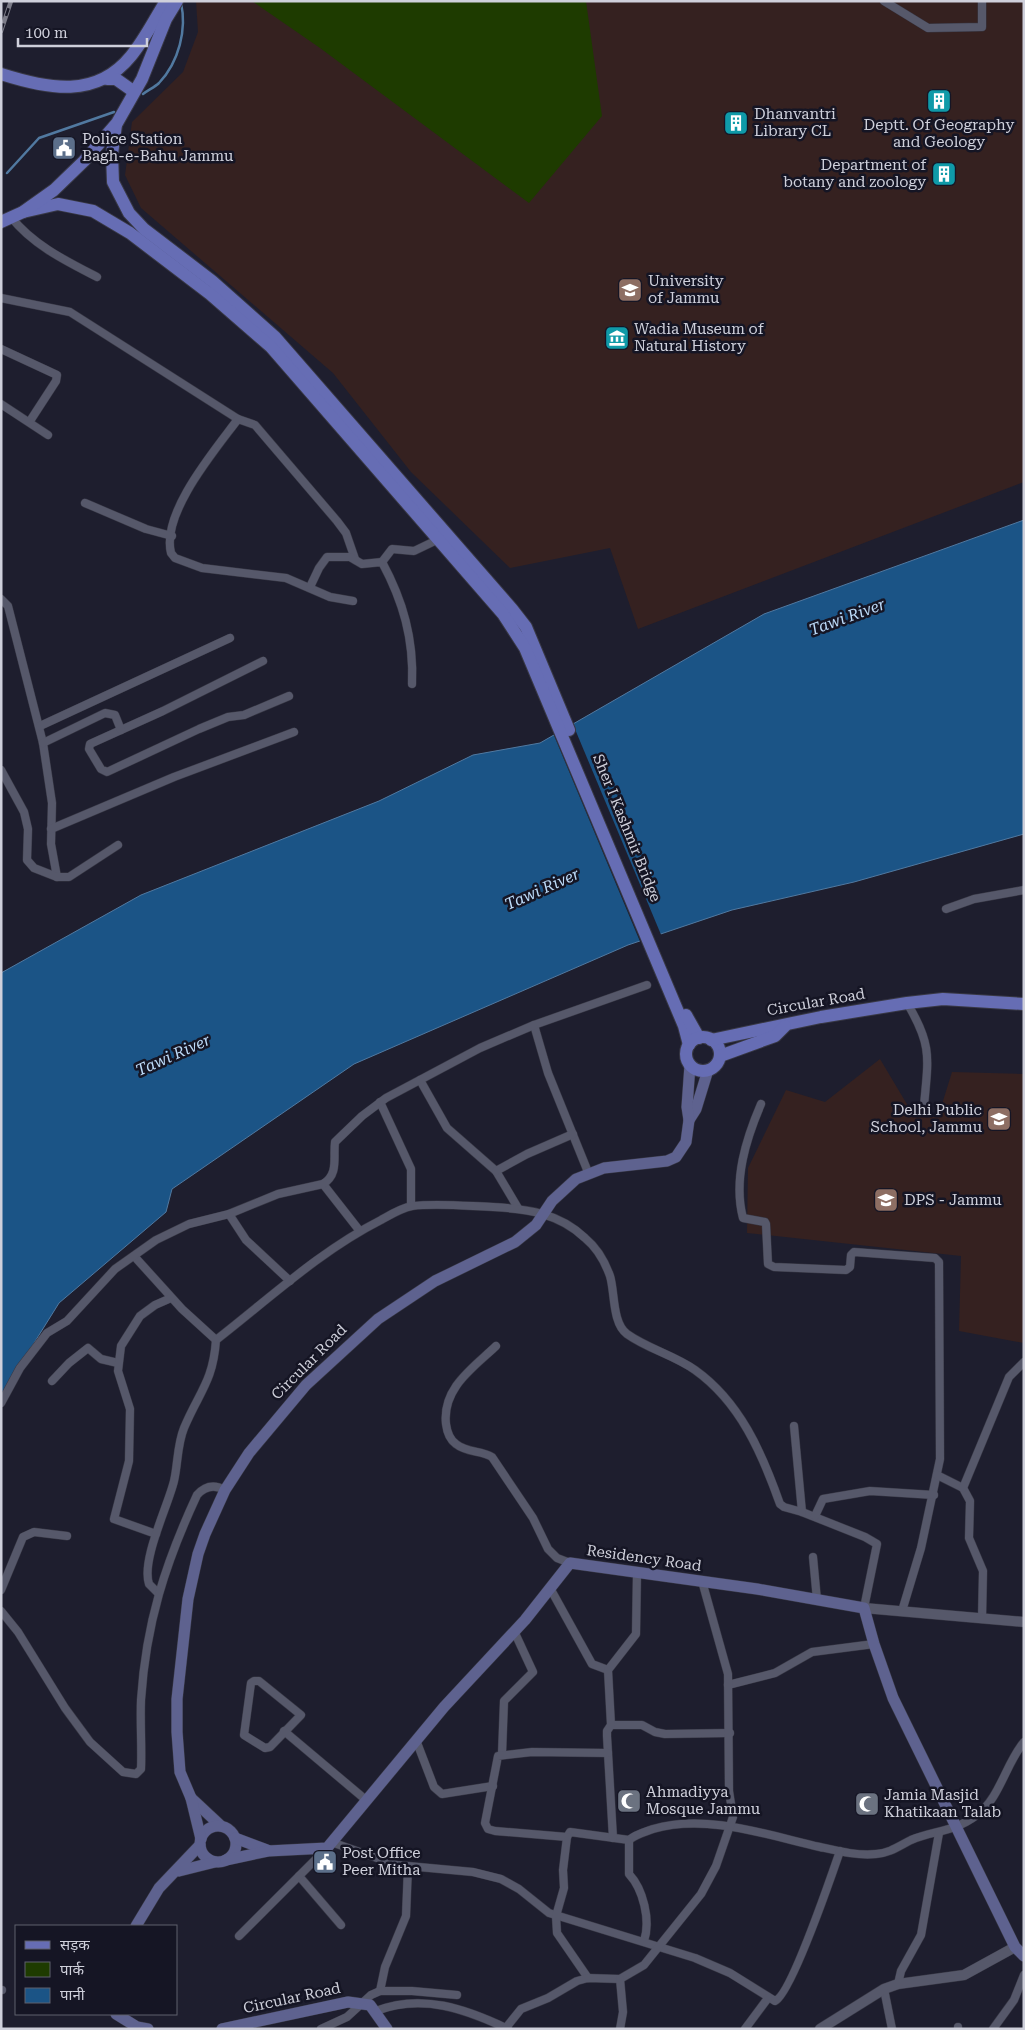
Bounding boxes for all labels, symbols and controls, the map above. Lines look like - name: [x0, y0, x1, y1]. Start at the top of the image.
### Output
- scale bar: [18, 15, 146, 47]
- text: 100 m: [25, 24, 68, 42]
- building icon: Deptt. Of Geography and Geology: [926, 88, 952, 114]
- place label: Dhanvantri Library CL: [754, 105, 836, 140]
- building icon: Dhanvantri Library CL: [723, 110, 749, 136]
- place label: Deptt. Of Geography and Geology: [864, 116, 1015, 151]
- place label: Police Station Bagh-e-Bahu Jammu: [82, 130, 234, 165]
- public building icon: Police Station Bagh-e-Bahu Jammu: [51, 135, 77, 161]
- place label: Department of botany and zoology: [783, 156, 927, 191]
- building icon: Department of botany and zoology: [931, 161, 957, 187]
- place label: University of Jammu: [648, 272, 724, 307]
- school or university icon: University of Jammu: [617, 277, 643, 303]
- place label: Wadia Museum of Natural History: [634, 320, 765, 355]
- museum icon: Wadia Museum of Natural History: [604, 325, 630, 351]
- water label: Tawi River: [806, 594, 888, 640]
- street label: Sher I Kashmir Bridge: [589, 752, 665, 904]
- water label: Tawi River: [502, 864, 583, 914]
- street label: Circular Road: [766, 984, 867, 1019]
- water label: Tawi River: [133, 1030, 214, 1080]
- place label: Delhi Public School, Jammu: [871, 1101, 983, 1136]
- school or university icon: Delhi Public School, Jammu: [986, 1106, 1012, 1132]
- school or university icon: DPS - Jammu: [873, 1187, 899, 1213]
- place label: DPS - Jammu: [904, 1191, 1002, 1209]
- street label: Circular Road: [268, 1320, 351, 1403]
- street label: Residency Road: [585, 1541, 703, 1575]
- place label: Ahmadiyya Mosque Jammu: [646, 1783, 761, 1818]
- place label: Jamia Masjid Khatikaan Talab: [884, 1786, 1001, 1821]
- mosque icon: Ahmadiyya Mosque Jammu: [616, 1788, 642, 1814]
- mosque icon: Jamia Masjid Khatikaan Talab: [854, 1791, 880, 1817]
- place label: Post Office Peer Mitha: [342, 1844, 421, 1879]
- public building icon: Post Office Peer Mitha: [312, 1849, 338, 1875]
- legend: [15, 1925, 178, 2015]
- text: सड़क: [60, 1936, 90, 1954]
- text: पार्क: [60, 1961, 84, 1979]
- street label: Circular Road: [242, 1979, 343, 2017]
- text: पानी: [60, 1986, 86, 2004]

